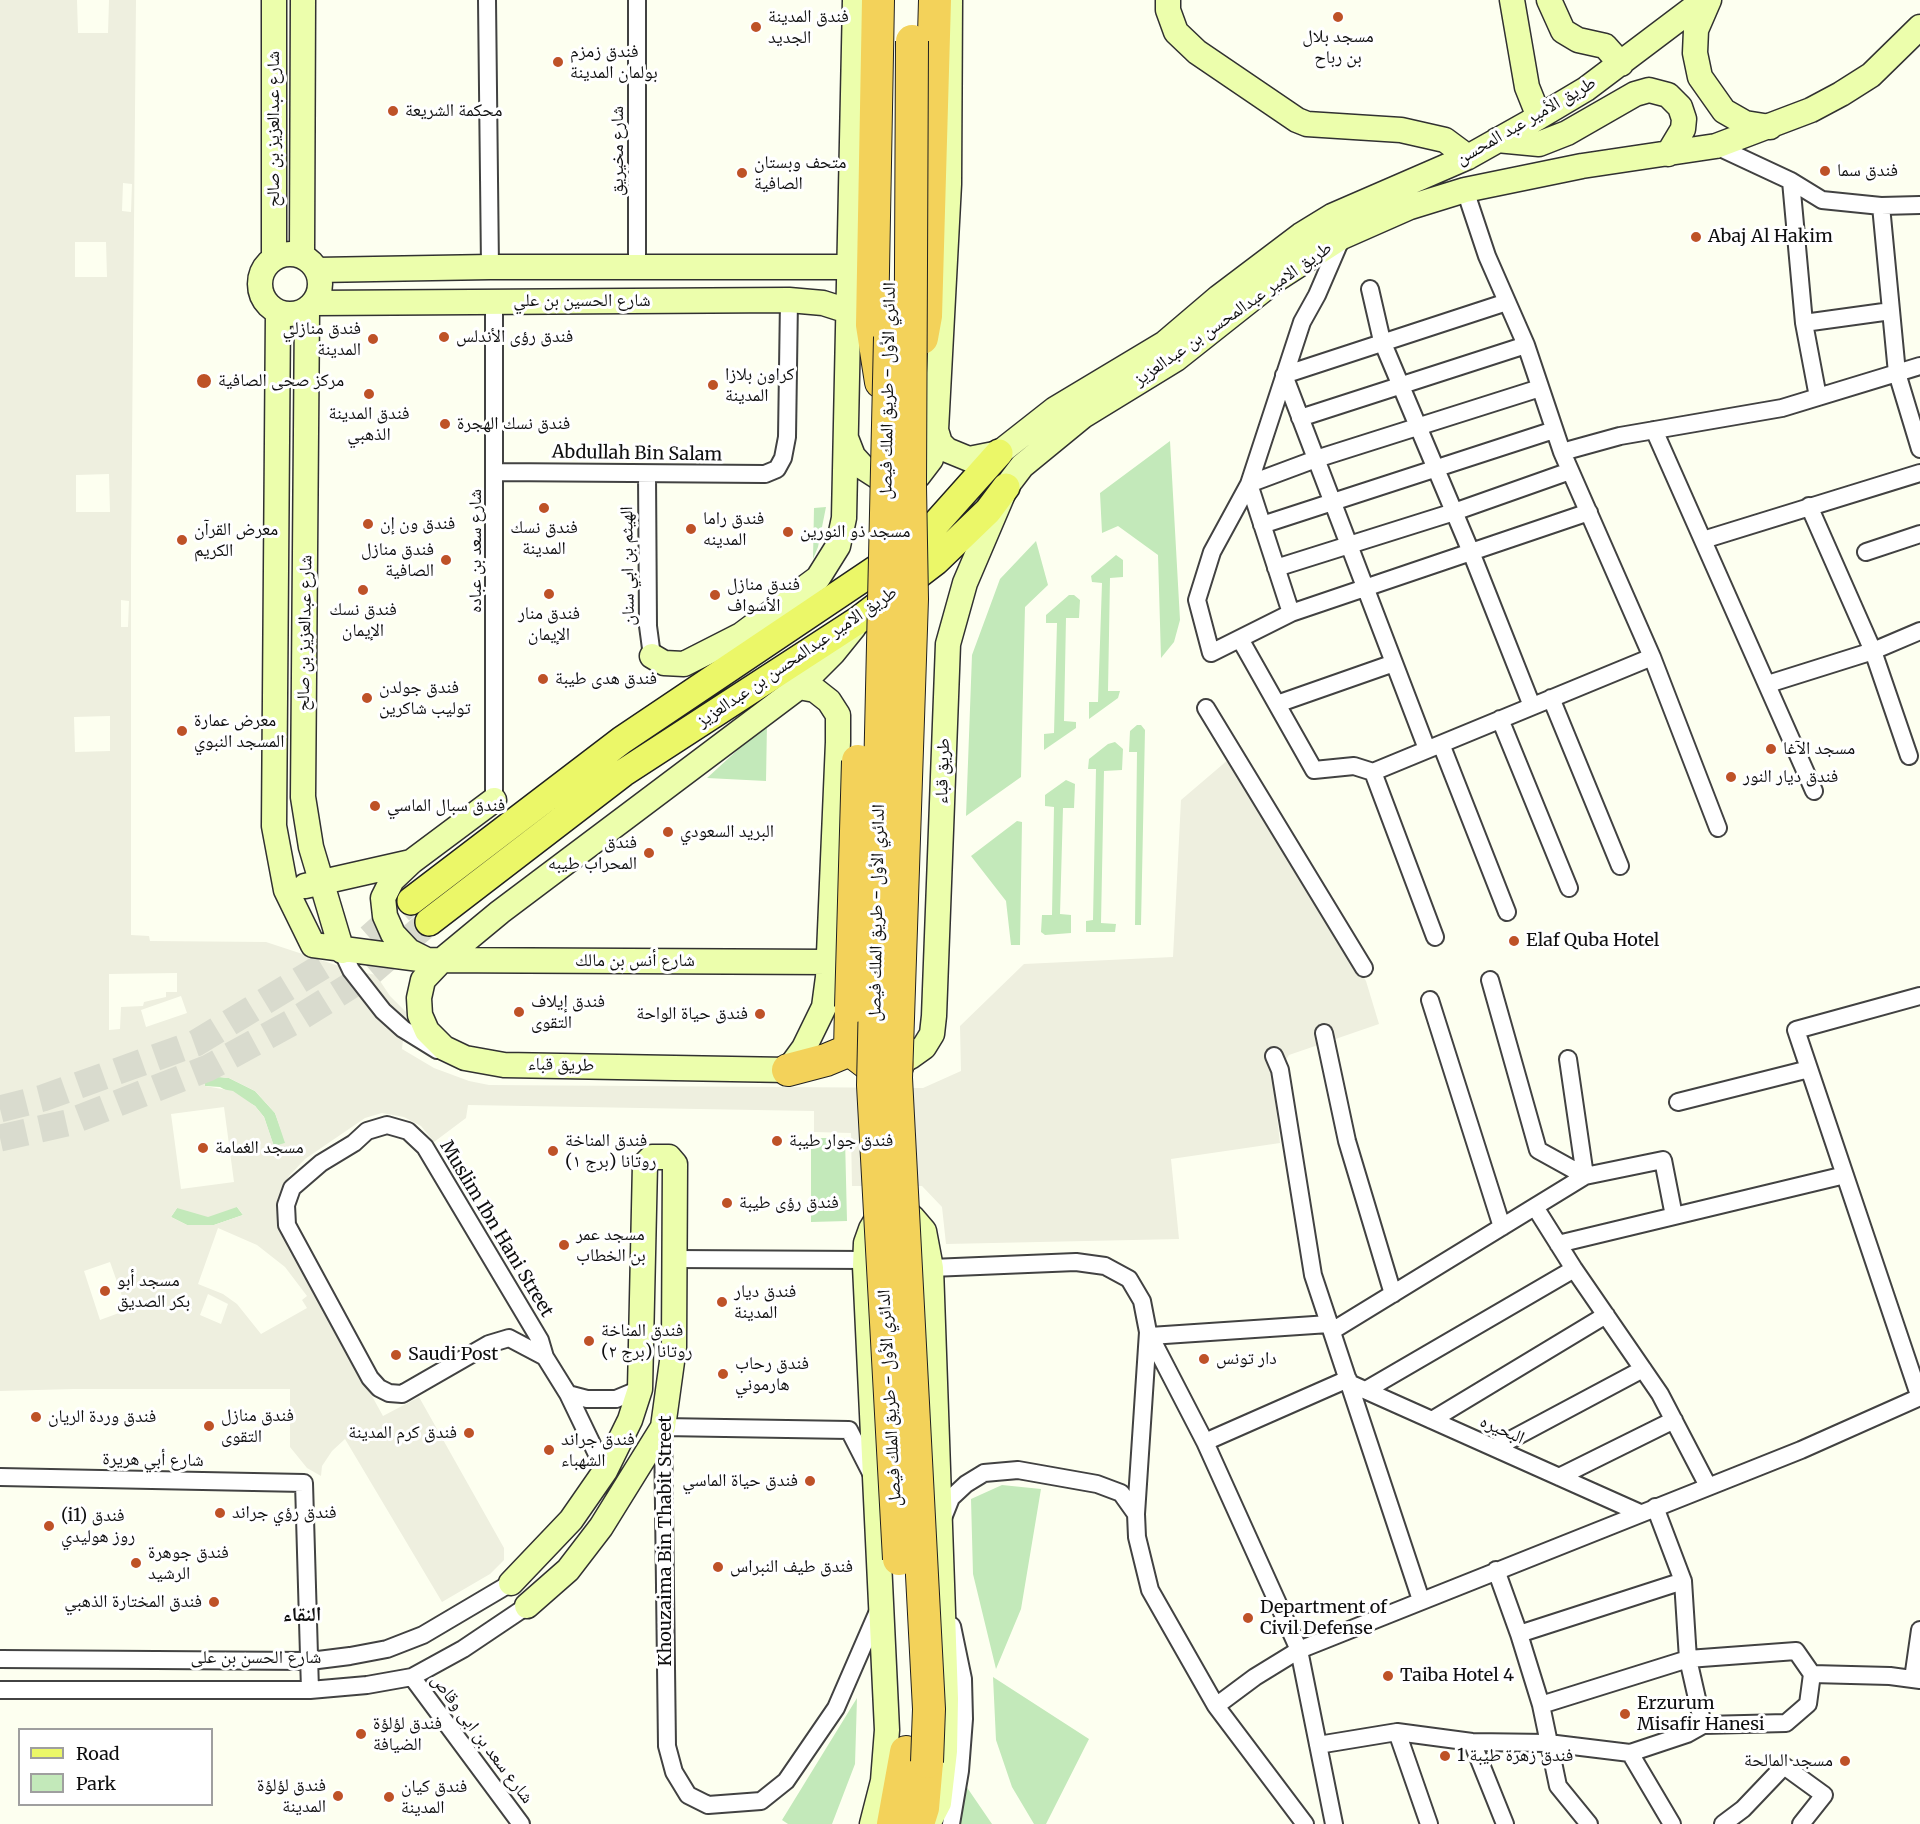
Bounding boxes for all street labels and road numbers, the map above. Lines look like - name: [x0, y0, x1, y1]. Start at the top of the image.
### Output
- street label: شارع عبدالعزيز بن صالح: [263, 51, 285, 207]
- street label: طريق الأمير عبد المحسن: [1452, 72, 1600, 170]
- street label: شارع مخيريق: [607, 106, 629, 196]
- street label: طريق الامير عبدالمحسن بن عبدالعزيز: [1130, 237, 1336, 391]
- street label: الدائري الأول - طريق الملك فيصل: [875, 282, 901, 500]
- street label: شارع الحسين بن علي: [513, 290, 651, 312]
- street label: Abdullah Bin Salam: [552, 442, 722, 466]
- street label: شارع سعد بن عباده: [465, 489, 487, 613]
- street label: الهيثم بن ابي سنان: [616, 506, 640, 626]
- street label: شارع عبدالعزيز بن صالح: [293, 555, 317, 711]
- street label: طريق الامير عبدالمحسن بن عبدالعزيز: [693, 582, 901, 732]
- street label: طريق قباء: [931, 737, 955, 805]
- street label: الدائري الأول - طريق الملك فيصل: [864, 804, 890, 1022]
- street label: شارع أنس بن مالك: [575, 950, 695, 972]
- street label: طريق قباء: [528, 1054, 594, 1076]
- street label: Muslim Ibn Hani Street: [435, 1137, 557, 1321]
- street label: الدائري الأول - طريق الملك فيصل: [874, 1289, 906, 1507]
- street label: البحيره: [1476, 1411, 1528, 1449]
- street label: Khouzaima Bin Thabit Street: [655, 1415, 677, 1667]
- street label: شارع أبي هريرة: [102, 1448, 204, 1472]
- street label: شارع الحسن بن على: [191, 1647, 321, 1669]
- street label: شارع سعد بن ابى وقاص: [426, 1670, 538, 1808]

